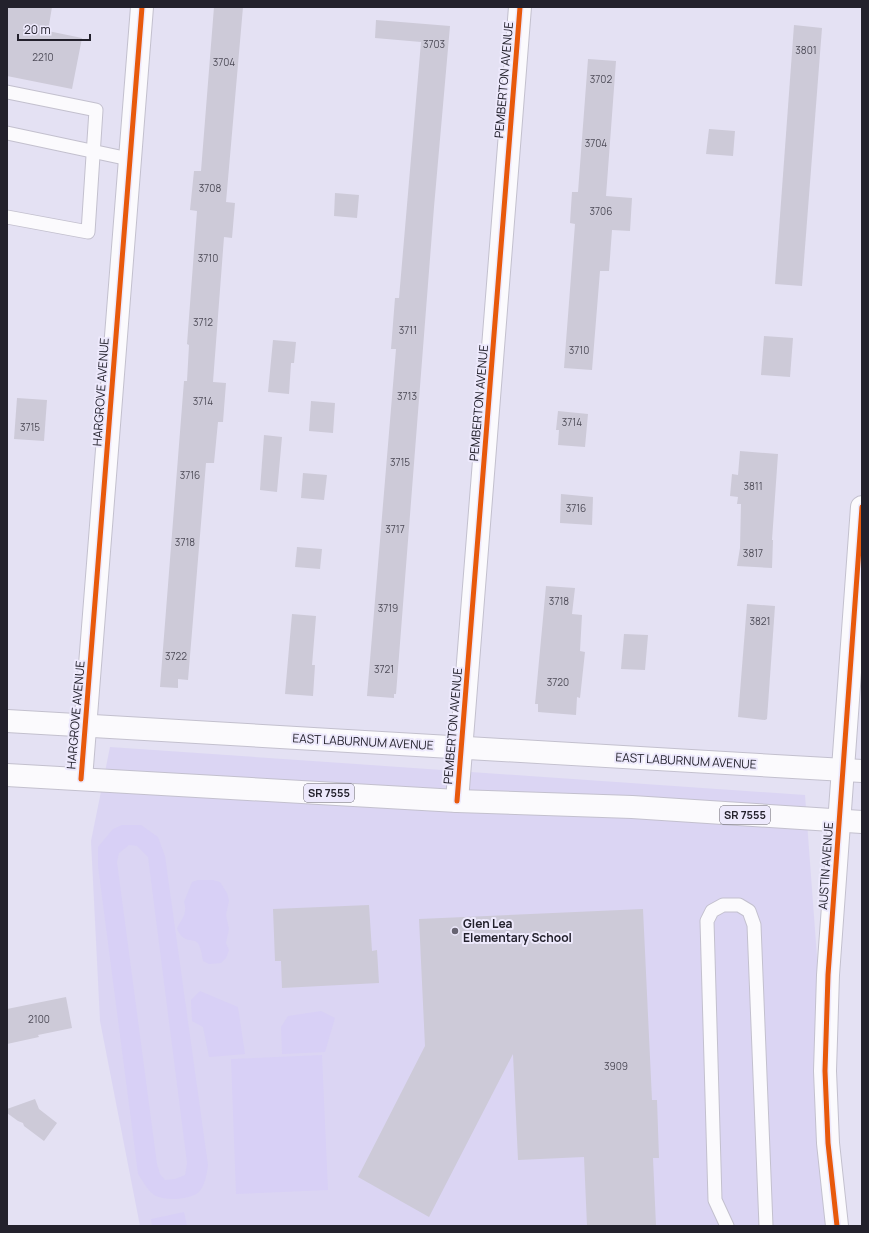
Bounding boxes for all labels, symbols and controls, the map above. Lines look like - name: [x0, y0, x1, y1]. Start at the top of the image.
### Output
- scale bar: [18, 16, 90, 42]
- text: 20 m: [24, 21, 51, 38]
- street label: PEMBERTON AVENUE: [490, 21, 517, 139]
- house number: 3703: [423, 37, 445, 51]
- house number: 3801: [795, 43, 817, 57]
- house number: 2210: [32, 50, 54, 64]
- house number: 3704: [213, 55, 235, 69]
- house number: 3702: [590, 72, 612, 86]
- house number: 3704: [585, 136, 607, 150]
- house number: 3708: [199, 181, 221, 195]
- house number: 3706: [590, 204, 612, 218]
- house number: 3710: [198, 251, 218, 265]
- house number: 3712: [193, 315, 213, 329]
- house number: 3711: [399, 323, 417, 337]
- street label: HARGROVE AVENUE: [88, 337, 113, 447]
- house number: 3710: [569, 343, 589, 357]
- street label: PEMBERTON AVENUE: [465, 344, 492, 462]
- house number: 3713: [397, 389, 417, 403]
- house number: 3714: [193, 394, 213, 408]
- house number: 3714: [562, 415, 582, 429]
- house number: 3715: [20, 420, 40, 434]
- house number: 3715: [390, 455, 410, 469]
- house number: 3716: [180, 468, 200, 482]
- house number: 3811: [743, 479, 763, 493]
- house number: 3716: [566, 501, 586, 515]
- house number: 3717: [385, 522, 405, 536]
- house number: 3718: [175, 535, 195, 549]
- house number: 3817: [743, 546, 763, 560]
- house number: 3718: [549, 594, 569, 608]
- house number: 3719: [378, 601, 398, 615]
- house number: 3821: [750, 614, 770, 628]
- house number: 3722: [165, 649, 187, 663]
- street label: HARGROVE AVENUE: [62, 660, 89, 770]
- house number: 3721: [374, 662, 394, 676]
- street label: PEMBERTON AVENUE: [439, 667, 466, 785]
- house number: 3720: [547, 675, 569, 689]
- street label: EAST LABURNUM AVENUE: [292, 729, 434, 754]
- street label: EAST LABURNUM AVENUE: [615, 748, 757, 773]
- road number: SR 7555: [304, 784, 354, 802]
- road number: SR 7555: [720, 806, 770, 824]
- street label: AUSTIN AVENUE: [814, 821, 837, 910]
- place label: Glen Lea Elementary School: [463, 915, 572, 946]
- marker: Glen Lea Elementary School: [450, 926, 460, 936]
- house number: 2100: [28, 1012, 50, 1026]
- house number: 3909: [604, 1059, 628, 1073]

